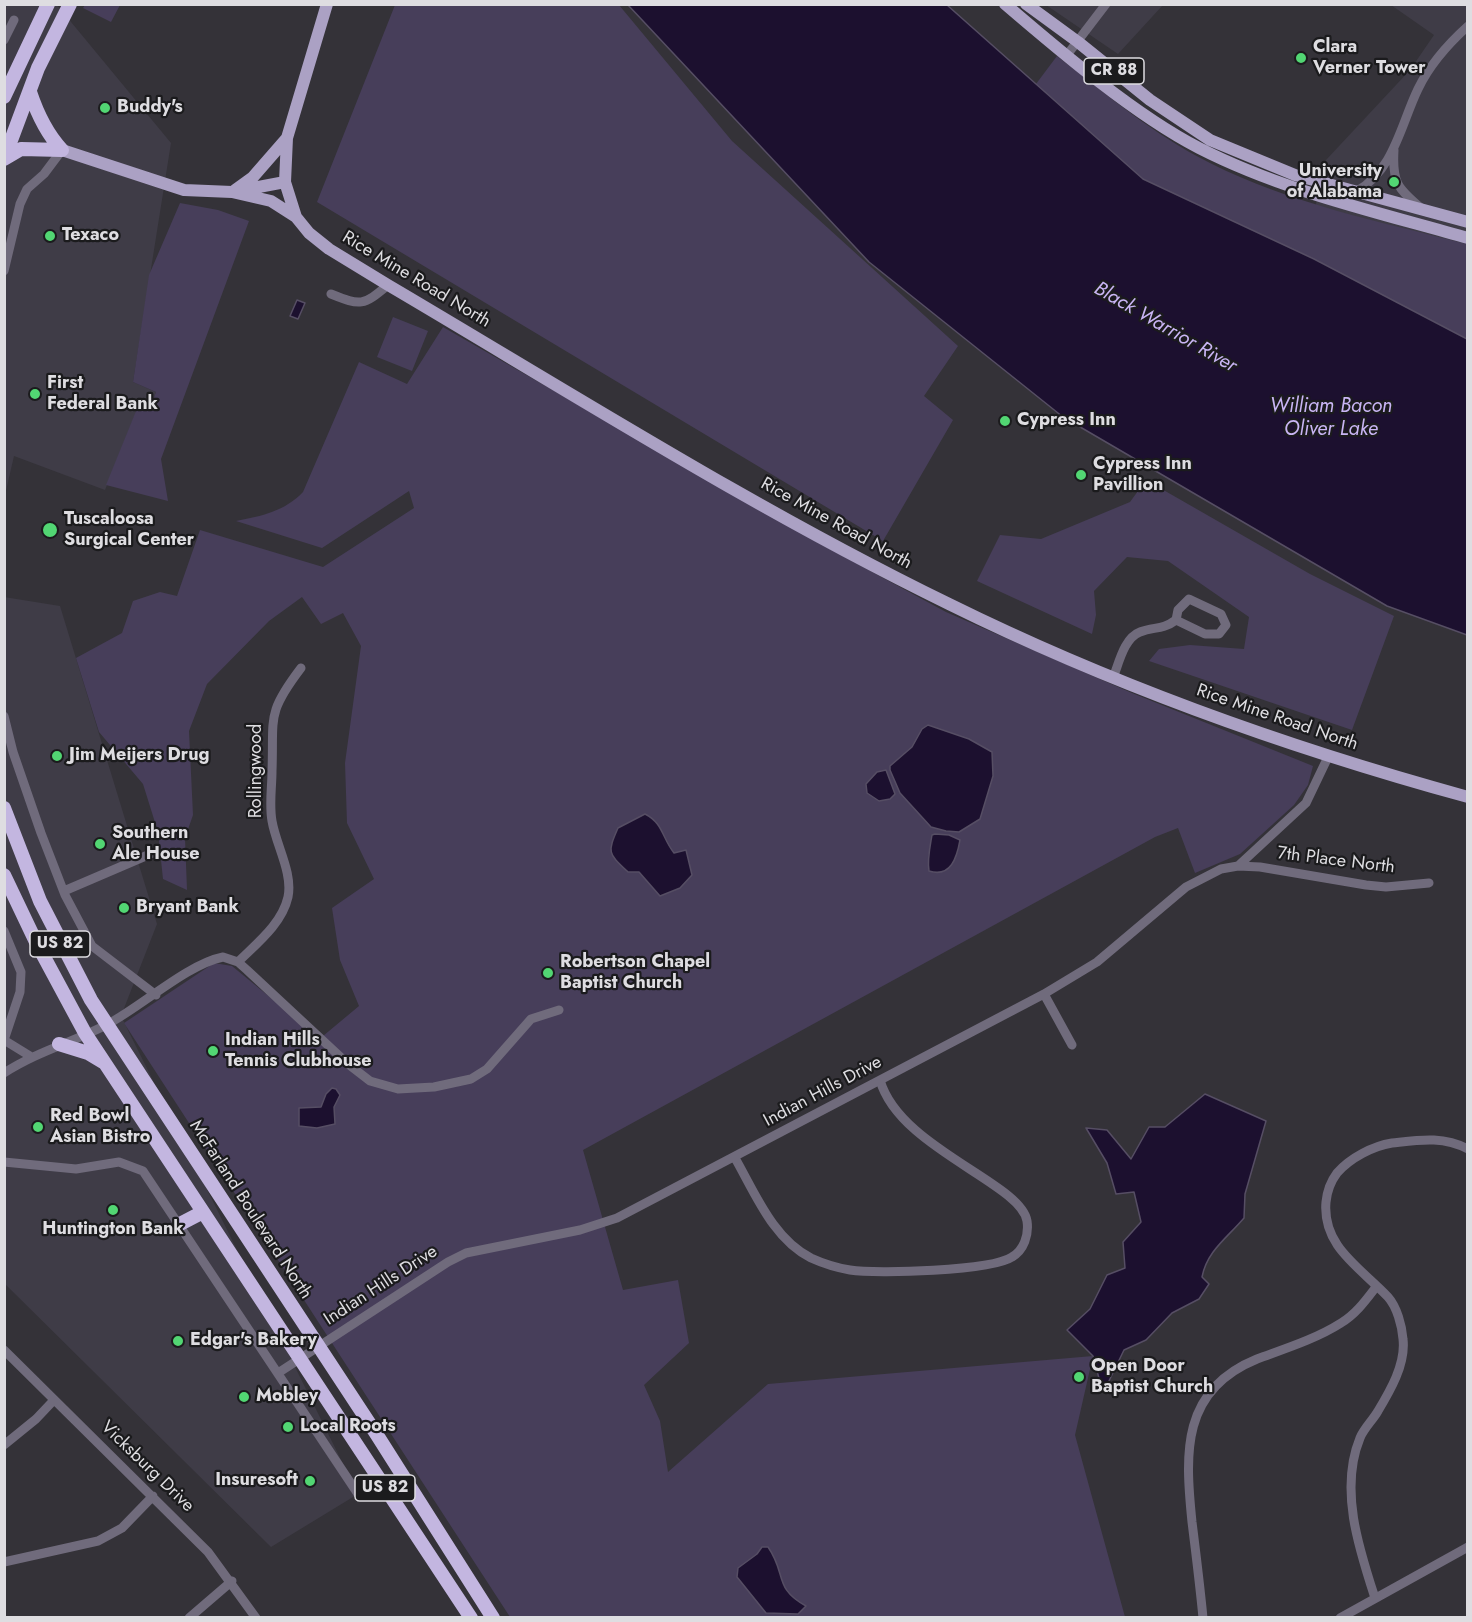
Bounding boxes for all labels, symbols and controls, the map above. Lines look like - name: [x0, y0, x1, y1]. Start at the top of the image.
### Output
- place label: Clara Verner Tower: [1313, 37, 1426, 80]
- marker: Clara Verner Tower: [1294, 51, 1308, 65]
- road number: CR 88: [1084, 58, 1144, 84]
- place label: Buddy's: [117, 97, 183, 119]
- marker: Buddy's: [98, 101, 112, 115]
- place label: University of Alabama: [1287, 161, 1382, 204]
- marker: University of Alabama: [1387, 175, 1401, 189]
- place label: Texaco: [62, 225, 119, 247]
- street label: Rice Mine Road North: [338, 227, 494, 333]
- marker: Texaco: [43, 229, 57, 243]
- water label: Black Warrior River: [1089, 277, 1241, 379]
- place label: First Federal Bank: [47, 373, 158, 416]
- marker: First Federal Bank: [28, 387, 42, 401]
- water label: William Bacon Oliver Lake: [1270, 395, 1392, 442]
- place label: Cypress Inn: [1017, 410, 1116, 432]
- marker: Cypress Inn: [998, 414, 1012, 428]
- place label: Cypress Inn Pavillion: [1093, 454, 1192, 496]
- marker: Cypress Inn Pavillion: [1074, 468, 1088, 482]
- street label: Rice Mine Road North: [757, 473, 915, 575]
- place label: Tuscaloosa Surgical Center: [64, 509, 194, 552]
- marker: Tuscaloosa Surgical Center: [41, 521, 59, 539]
- street label: Rice Mine Road North: [1193, 680, 1361, 756]
- street label: Rollingwood: [246, 724, 268, 818]
- place label: Jim Meijers Drug: [69, 745, 210, 767]
- marker: Jim Meijers Drug: [50, 749, 64, 763]
- place label: Southern Ale House: [112, 823, 199, 866]
- marker: Southern Ale House: [93, 837, 107, 851]
- street label: 7th Place North: [1276, 843, 1396, 879]
- place label: Bryant Bank: [136, 897, 239, 919]
- marker: Bryant Bank: [117, 901, 131, 915]
- road number: US 82: [30, 931, 90, 957]
- place label: Robertson Chapel Baptist Church: [560, 952, 710, 994]
- marker: Robertson Chapel Baptist Church: [541, 966, 555, 980]
- place label: Indian Hills Tennis Clubhouse: [225, 1030, 372, 1072]
- marker: Indian Hills Tennis Clubhouse: [206, 1044, 220, 1058]
- street label: Indian Hills Drive: [760, 1052, 886, 1132]
- place label: Red Bowl Asian Bistro: [50, 1106, 150, 1148]
- street label: McFarland Boulevard North: [184, 1116, 316, 1304]
- marker: Red Bowl Asian Bistro: [31, 1120, 45, 1134]
- marker: Huntington Bank: [106, 1203, 120, 1217]
- place label: Huntington Bank: [42, 1219, 184, 1241]
- street label: Indian Hills Drive: [320, 1241, 442, 1331]
- place label: Edgar's Bakery: [190, 1330, 317, 1352]
- marker: Edgar's Bakery: [171, 1334, 185, 1348]
- place label: Open Door Baptist Church: [1091, 1356, 1213, 1398]
- marker: Open Door Baptist Church: [1072, 1370, 1086, 1384]
- place label: Mobley: [256, 1386, 318, 1408]
- marker: Mobley: [237, 1390, 251, 1404]
- place label: Local Roots: [300, 1416, 396, 1438]
- street label: Vicksburg Drive: [96, 1417, 198, 1517]
- marker: Local Roots: [281, 1420, 295, 1434]
- place label: Insuresoft: [215, 1470, 298, 1492]
- marker: Insuresoft: [303, 1474, 317, 1488]
- road number: US 82: [355, 1475, 415, 1501]

